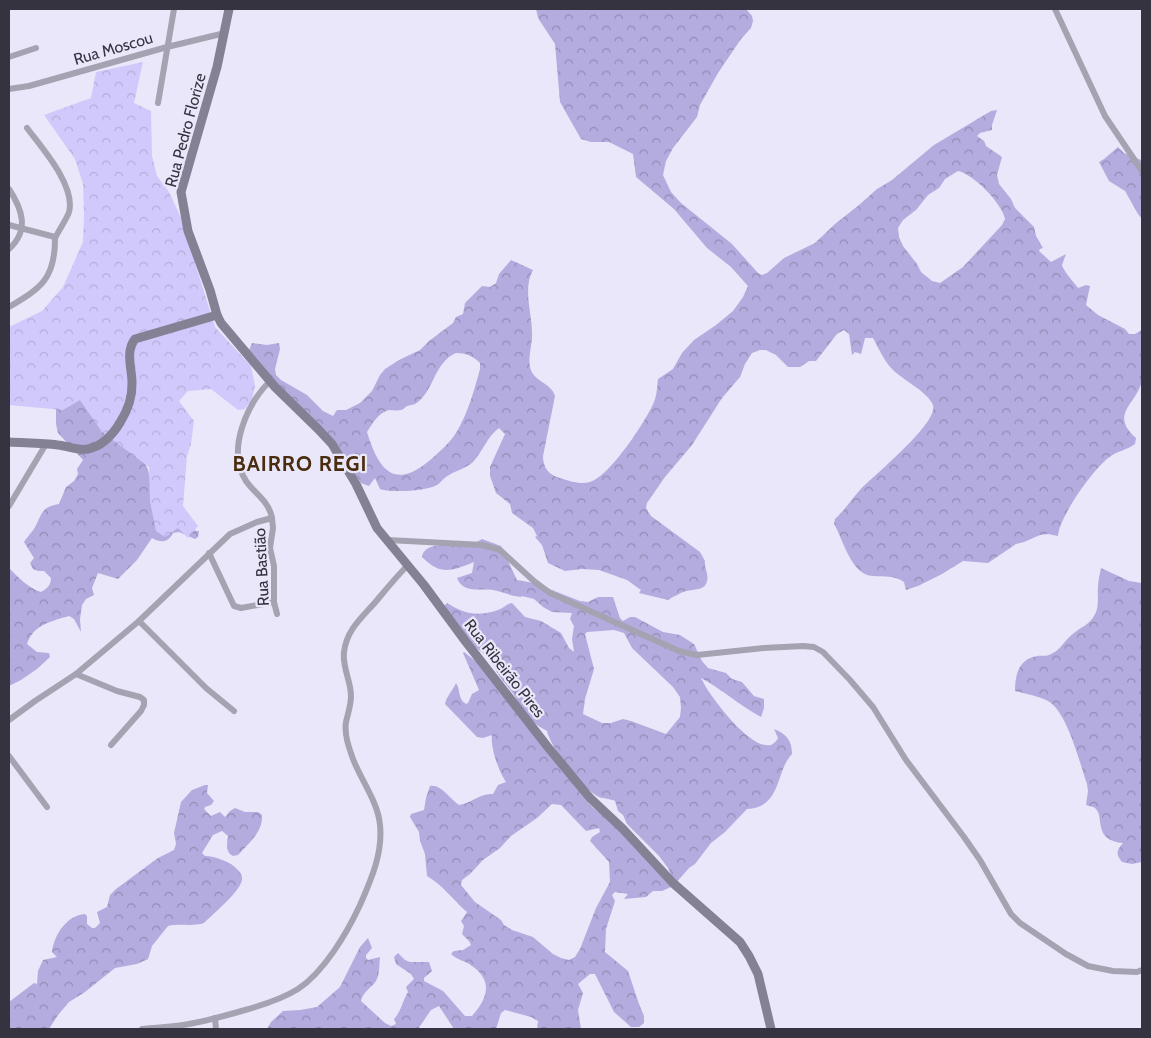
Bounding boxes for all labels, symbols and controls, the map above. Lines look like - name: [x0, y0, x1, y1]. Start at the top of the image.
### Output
- street label: Rua Moscou: [71, 28, 155, 69]
- street label: Rua Pedro Florize: [161, 71, 210, 189]
- district label: BAIRRO REGI: [233, 451, 367, 476]
- street label: Rua Bastião: [250, 527, 273, 607]
- street label: Rua Ribeirão Pires: [460, 615, 549, 722]

